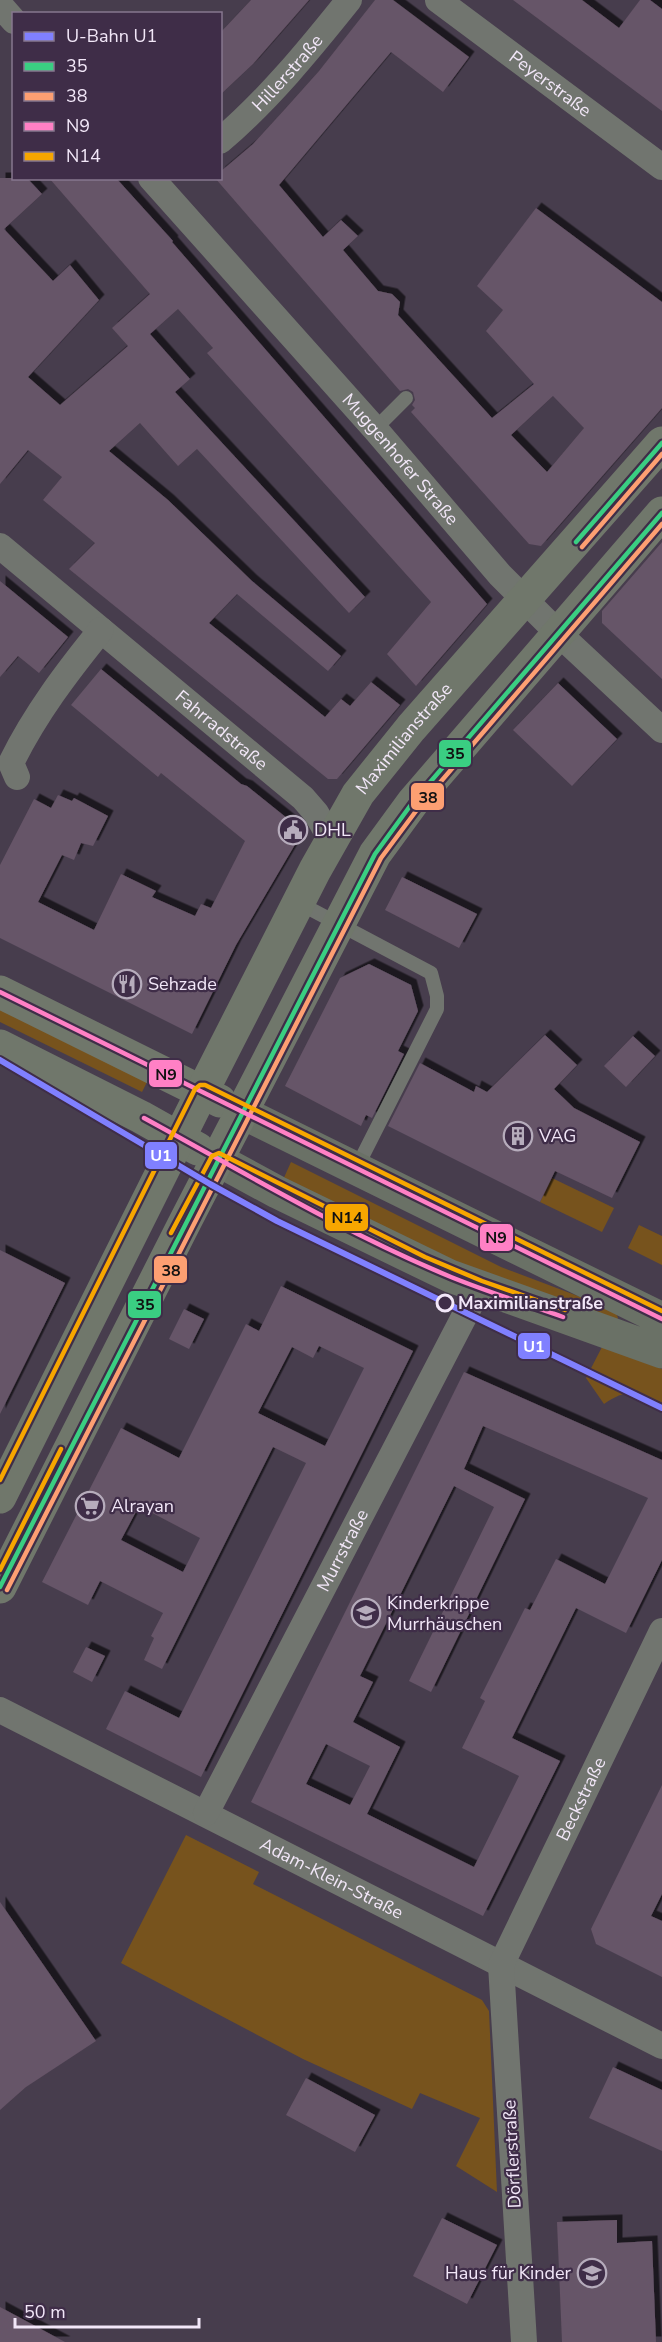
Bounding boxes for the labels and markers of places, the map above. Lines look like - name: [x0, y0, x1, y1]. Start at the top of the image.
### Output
- public building icon: DHL: [277, 814, 309, 846]
- place label: DHL: [314, 818, 351, 842]
- restaurant icon: Sehzade: [111, 968, 143, 1000]
- place label: Sehzade: [148, 972, 217, 996]
- building icon: VAG: [502, 1120, 534, 1152]
- place label: VAG: [538, 1124, 576, 1148]
- place label: Maximilianstraße: [458, 1291, 603, 1315]
- marker: Maximilianstraße: [436, 1294, 454, 1312]
- supermarket icon: Alrayan: [74, 1490, 106, 1522]
- place label: Alrayan: [111, 1494, 174, 1518]
- place label: Kinderkrippe Murrhäuschen: [387, 1591, 502, 1636]
- school or university icon: Kinderkrippe Murrhäuschen: [350, 1597, 382, 1629]
- school or university icon: Haus für Kinder: [576, 2257, 608, 2289]
- place label: Haus für Kinder: [445, 2261, 572, 2285]

